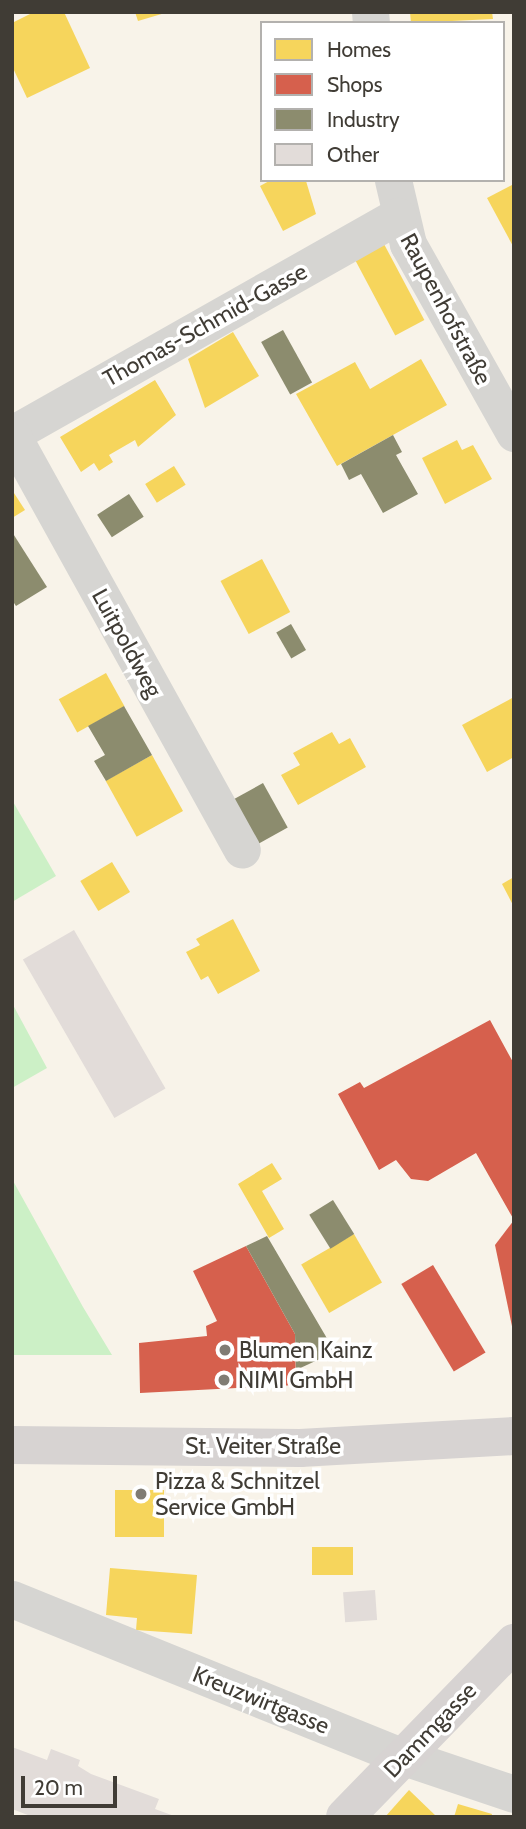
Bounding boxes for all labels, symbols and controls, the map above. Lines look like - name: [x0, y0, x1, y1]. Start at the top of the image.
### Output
- legend: [260, 21, 505, 182]
- text: Homes: [327, 37, 391, 62]
- text: Shops: [327, 72, 382, 97]
- text: Industry: [327, 107, 400, 132]
- text: Other: [327, 142, 379, 167]
- street label: Raupenhofstraße: [395, 229, 497, 389]
- street label: Thomas-Schmid-Gasse: [98, 258, 312, 392]
- street label: Luitpoldweg: [86, 584, 168, 702]
- place label: Blumen Kainz: [239, 1336, 373, 1364]
- marker: Blumen Kainz: [217, 1342, 233, 1358]
- place label: NIMI GmbH: [238, 1366, 354, 1394]
- marker: NIMI GmbH: [216, 1372, 232, 1388]
- street label: St. Veiter Straße: [185, 1432, 341, 1460]
- place label: Pizza & Schnitzel Service GmbH: [155, 1467, 320, 1521]
- marker: Pizza & Schnitzel Service GmbH: [133, 1486, 149, 1502]
- street label: Kreuzwirtgasse: [189, 1660, 333, 1740]
- street label: Dammgasse: [378, 1677, 482, 1783]
- scale bar: [24, 1762, 121, 1806]
- text: 20 m: [34, 1775, 83, 1800]

